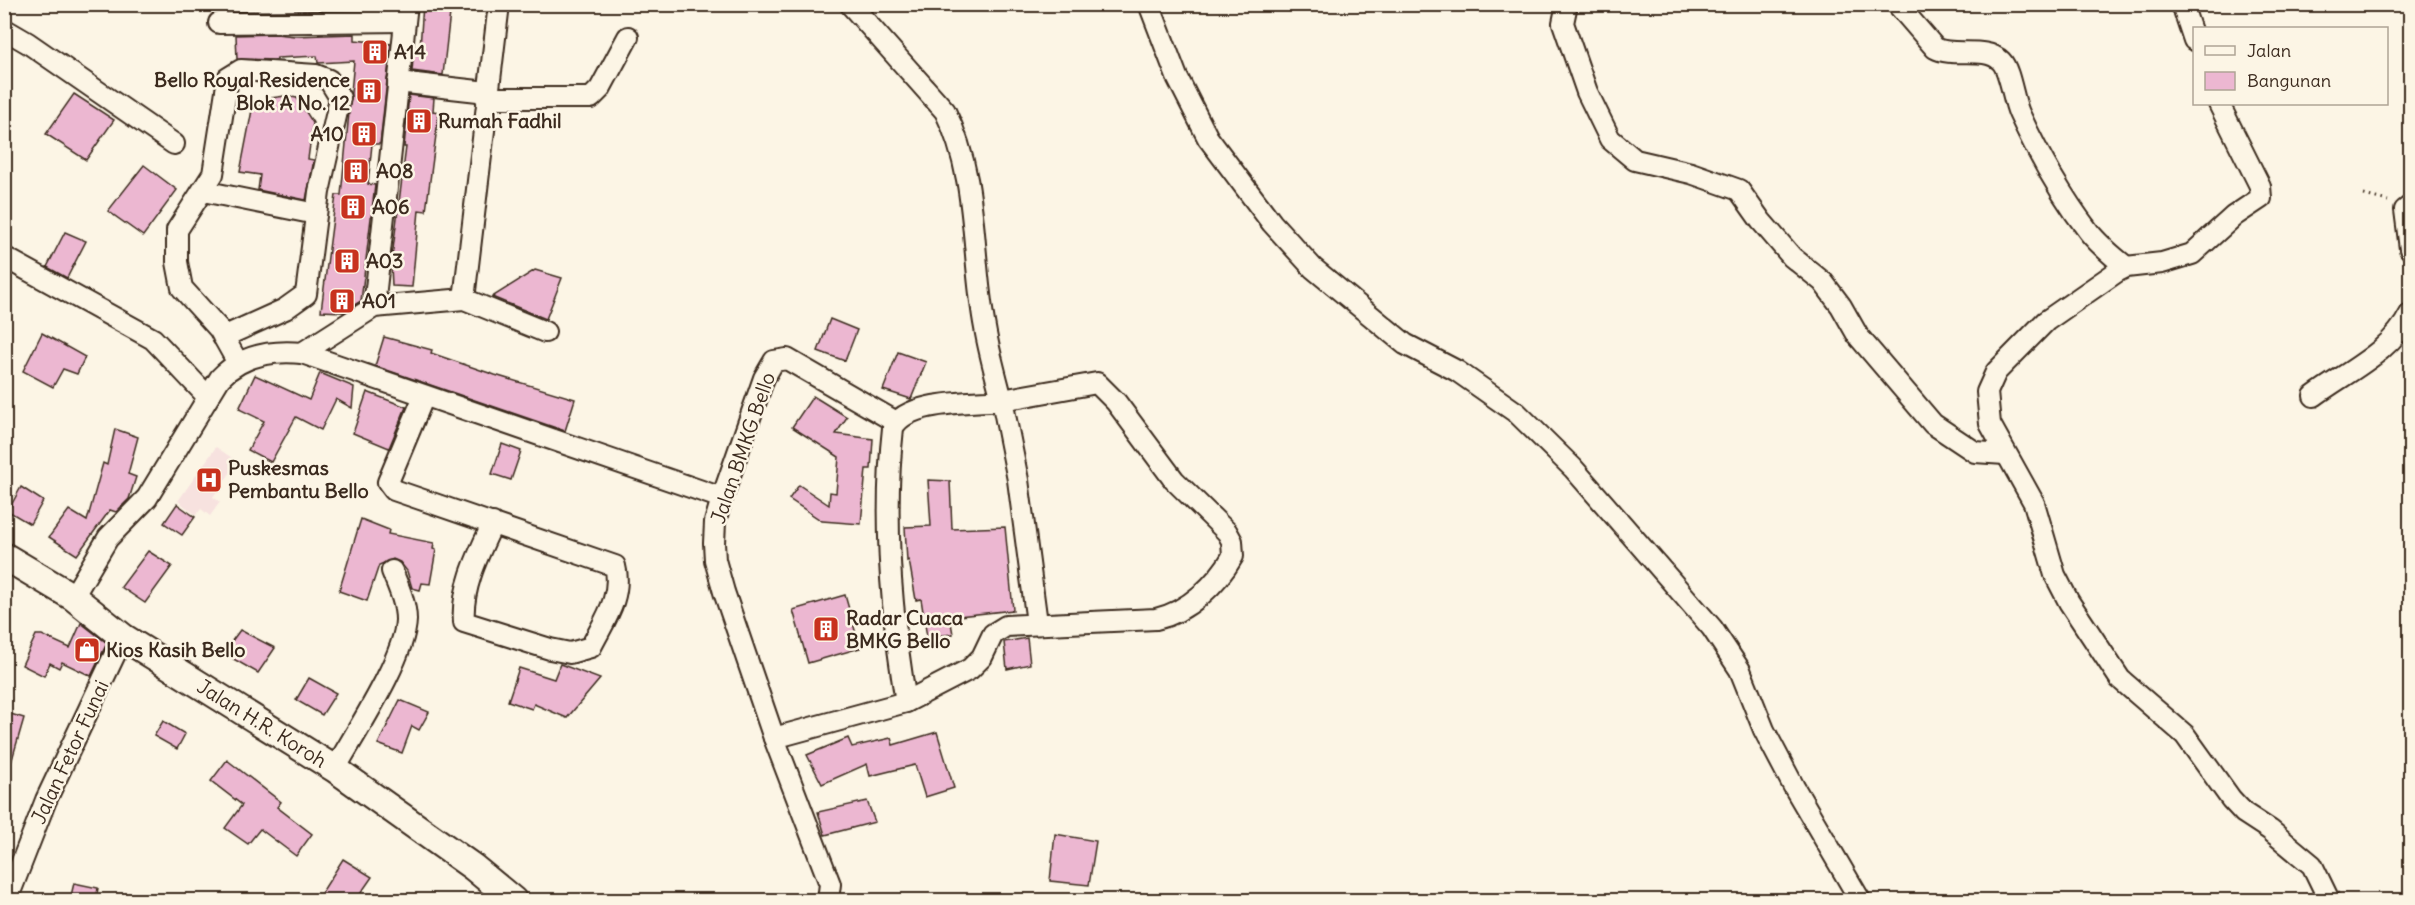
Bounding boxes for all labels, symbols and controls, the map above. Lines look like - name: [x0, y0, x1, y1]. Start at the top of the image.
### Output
- legend: [2193, 27, 2388, 105]
- building icon: A14: [360, 37, 390, 67]
- place label: A14: [394, 39, 426, 64]
- text: Jalan: [2247, 39, 2291, 62]
- place label: Bello Royal Residence Blok A No. 12: [154, 67, 350, 115]
- text: Bangunan: [2247, 69, 2331, 92]
- building icon: Bello Royal Residence Blok A No. 12: [354, 76, 384, 106]
- building icon: Rumah Fadhil: [404, 106, 434, 136]
- place label: Rumah Fadhil: [438, 108, 562, 133]
- building icon: A10: [349, 119, 379, 149]
- place label: A10: [310, 121, 344, 146]
- building icon: A08: [341, 156, 371, 186]
- place label: A08: [376, 158, 414, 183]
- building icon: A06: [338, 192, 368, 222]
- place label: A06: [372, 194, 410, 219]
- building icon: A03: [332, 246, 362, 276]
- place label: A03: [366, 248, 403, 273]
- building icon: A01: [327, 286, 357, 316]
- place label: A01: [362, 288, 396, 313]
- street label: Jalan BMKG Bello: [705, 369, 780, 527]
- place label: Puskesmas Pembantu Bello: [228, 455, 369, 503]
- hospital icon: Puskesmas Pembantu Bello: [194, 465, 224, 495]
- place label: Radar Cuaca BMKG Bello: [846, 605, 964, 653]
- building icon: Radar Cuaca BMKG Bello: [811, 614, 841, 644]
- shop icon: Kios Kasih Bello: [72, 635, 102, 665]
- place label: Kios Kasih Bello: [106, 637, 246, 662]
- street label: Jalan H.R. Koroh: [193, 673, 332, 773]
- street label: Jalan Fetor Funai: [25, 676, 114, 828]

